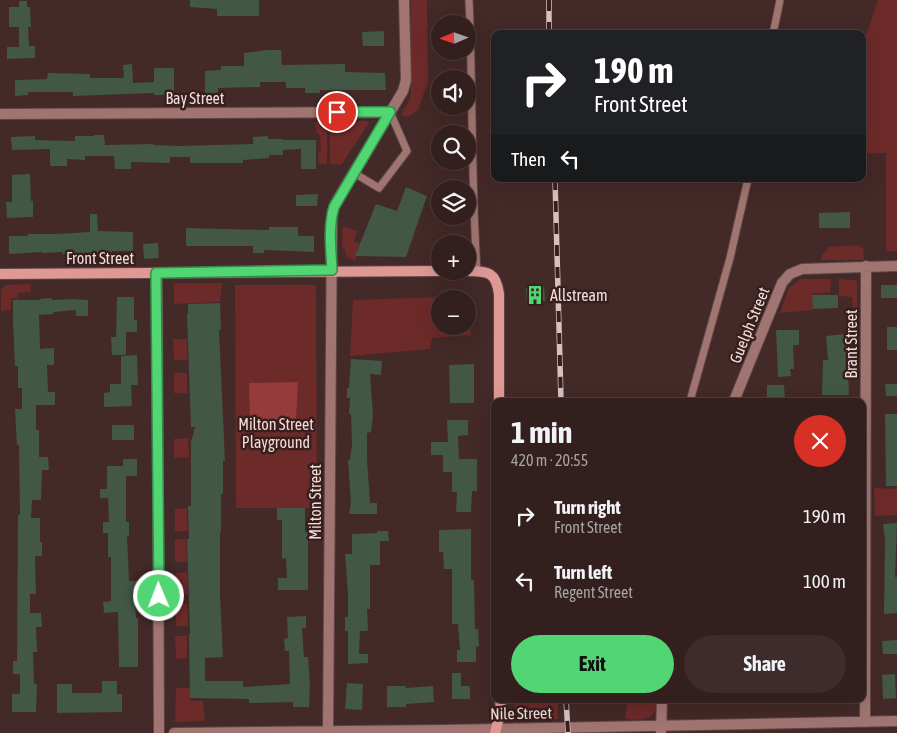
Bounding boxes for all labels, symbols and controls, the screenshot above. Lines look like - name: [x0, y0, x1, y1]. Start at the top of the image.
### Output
- north arrow: [431, 15, 476, 60]
- map controls: [431, 15, 476, 335]
- icon: right: [511, 50, 576, 115]
- text: 190 m: [594, 50, 673, 90]
- button: sound: [431, 70, 476, 115]
- street label: Bay Street: [166, 89, 225, 108]
- pin: [316, 91, 358, 133]
- text: Front Street: [594, 91, 688, 117]
- icon: arrive: [323, 98, 351, 126]
- button: search: [431, 125, 476, 170]
- icon: left: [556, 145, 584, 173]
- text: Then: [511, 148, 546, 170]
- button: layers: [431, 180, 476, 225]
- button: +: [431, 235, 476, 280]
- street label: Front Street: [66, 249, 134, 267]
- building icon: Allstream: [524, 284, 546, 306]
- street label: Guelph Street: [726, 284, 773, 366]
- place label: Allstream: [550, 286, 608, 304]
- button: −: [431, 290, 476, 335]
- street label: Brant Street: [842, 309, 860, 379]
- park label: Milton Street Playground: [238, 415, 314, 452]
- text: 1 min: [511, 415, 572, 449]
- button: close: [794, 415, 846, 467]
- text: 420 m · 20:55: [511, 451, 588, 469]
- street label: Milton Street: [306, 464, 324, 540]
- text: Turn right: [554, 496, 621, 518]
- icon: right: [511, 502, 539, 530]
- text: 190 m: [803, 505, 846, 527]
- text: Front Street: [554, 518, 622, 536]
- text: Turn left: [554, 561, 612, 583]
- icon: left: [511, 567, 539, 595]
- position arrow: [132, 569, 184, 621]
- text: 100 m: [803, 570, 846, 592]
- text: Regent Street: [554, 583, 633, 601]
- button: Exit: [511, 635, 674, 693]
- button: Share: [684, 635, 846, 693]
- street label: Nile Street: [490, 703, 552, 723]

